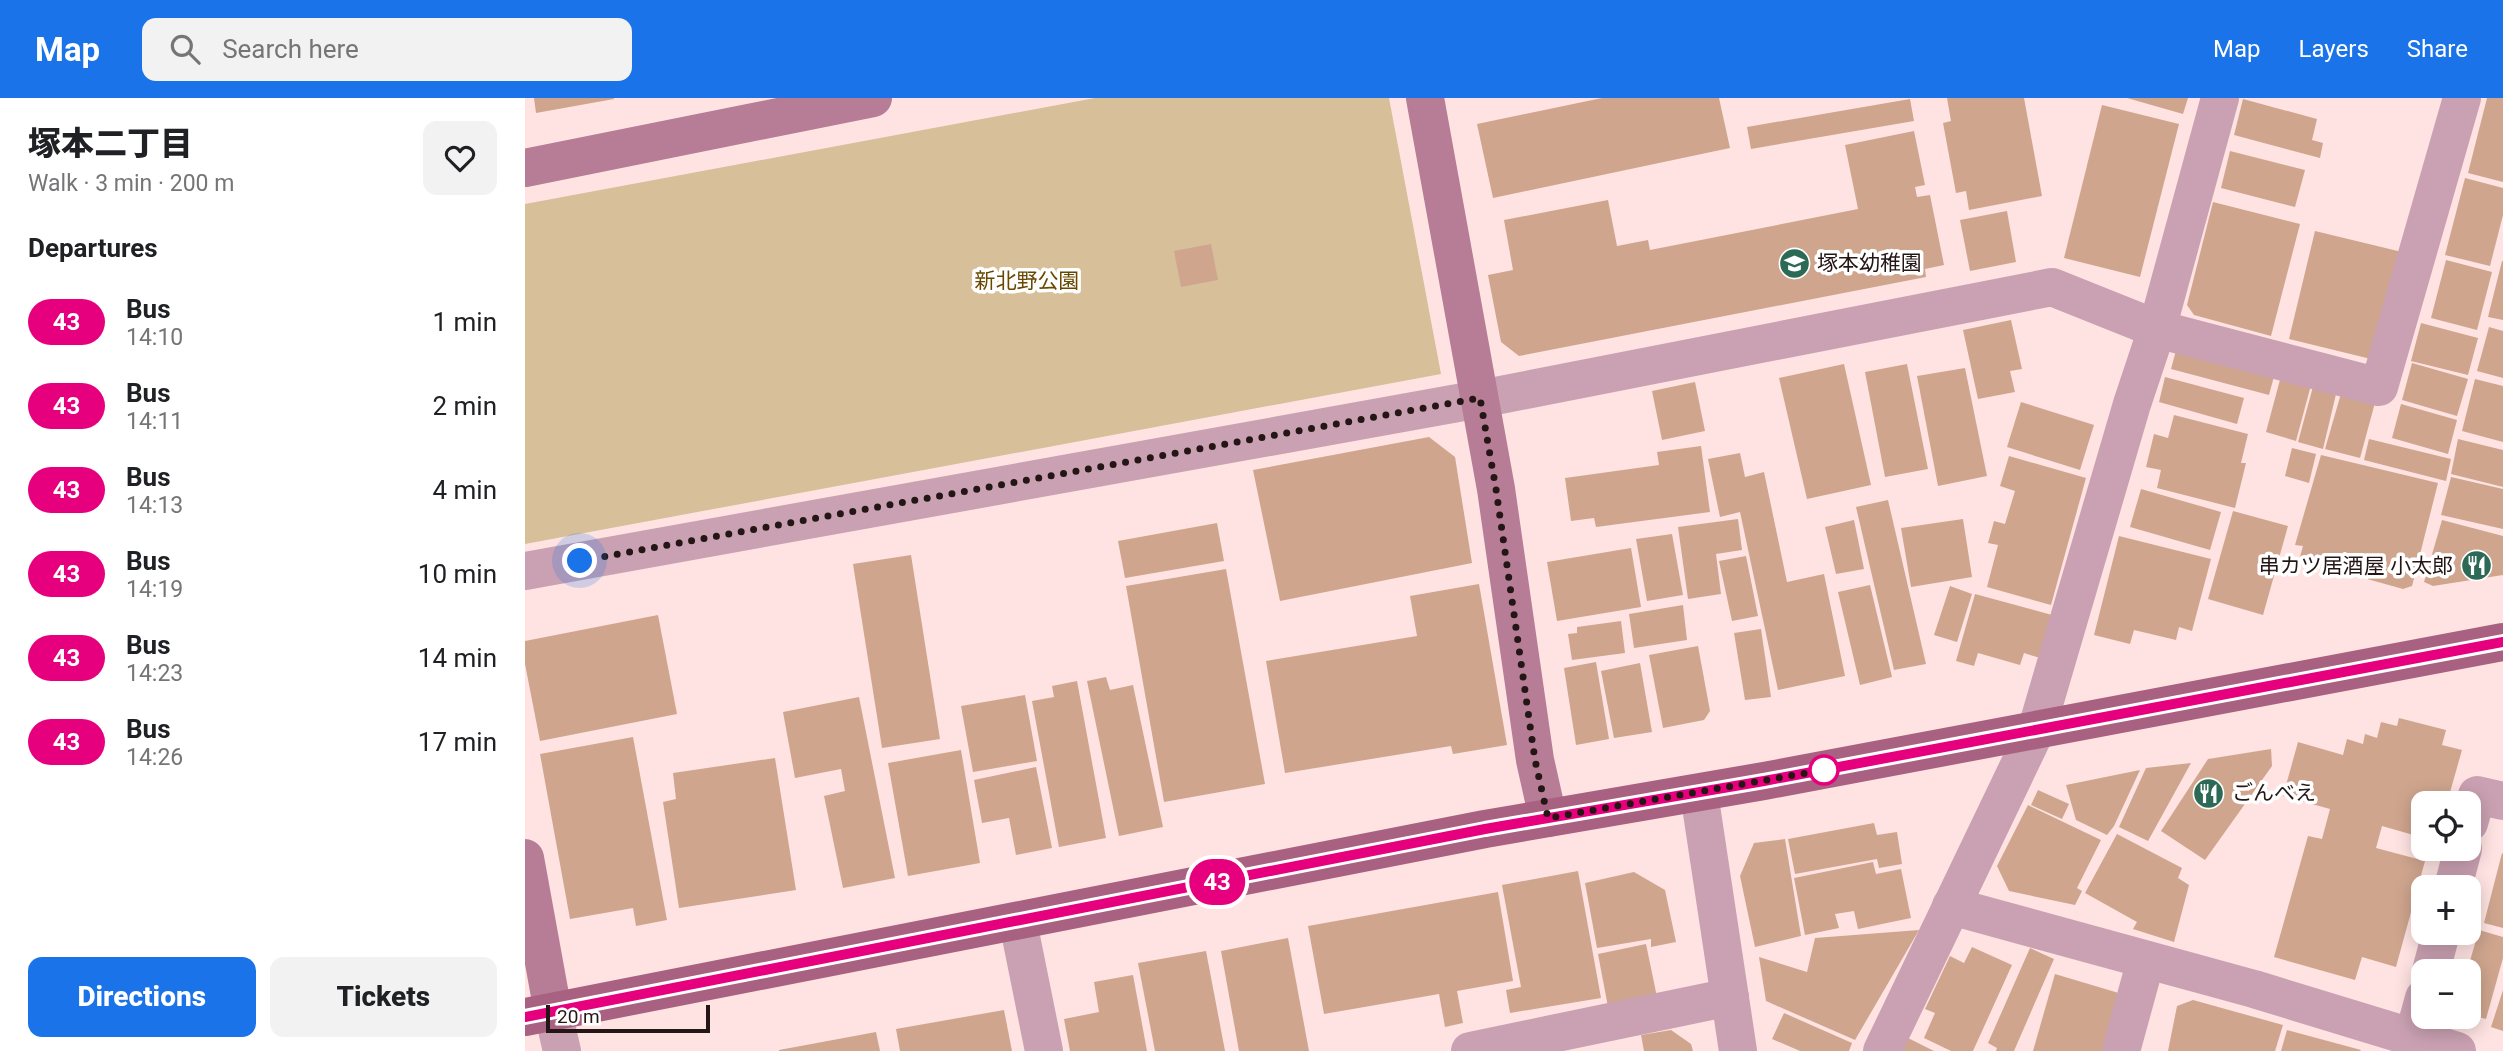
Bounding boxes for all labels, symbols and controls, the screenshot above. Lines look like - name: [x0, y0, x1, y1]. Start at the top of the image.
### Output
- search box: [142, 18, 632, 81]
- text: Map: [35, 30, 100, 69]
- icon: search: [166, 30, 204, 68]
- text: Search here: [222, 34, 359, 64]
- text: Map: [2213, 35, 2261, 63]
- text: Layers: [2299, 35, 2369, 63]
- text: Share: [2407, 35, 2468, 63]
- button: heart: [423, 121, 497, 195]
- text: 塚本二丁目: [28, 124, 193, 163]
- text: Walk · 3 min · 200 m: [28, 170, 234, 197]
- text: Departures: [28, 233, 158, 263]
- school or university icon: 塚本幼稚園: [1777, 246, 1811, 280]
- place label: 塚本幼稚園: [1817, 251, 1922, 275]
- park label: 新北野公園: [975, 269, 1080, 293]
- text: Bus: [126, 294, 171, 324]
- text: 1 min: [432, 307, 497, 337]
- text: 43: [53, 308, 80, 336]
- text: 14:10: [126, 324, 183, 351]
- text: Bus: [126, 378, 171, 408]
- text: 2 min: [432, 391, 497, 421]
- text: 43: [53, 392, 80, 420]
- text: 14:11: [126, 408, 183, 435]
- text: Bus: [126, 462, 171, 492]
- text: 4 min: [432, 475, 497, 505]
- text: 43: [53, 476, 80, 504]
- text: 14:13: [126, 492, 183, 519]
- your location: [562, 543, 597, 578]
- text: Bus: [126, 546, 171, 576]
- restaurant icon: 串カツ居酒屋 小太郎: [2459, 549, 2493, 583]
- place label: 串カツ居酒屋 小太郎: [2259, 554, 2453, 578]
- text: 10 min: [418, 559, 497, 589]
- text: 43: [53, 560, 80, 588]
- text: 14:19: [126, 576, 183, 603]
- text: Bus: [126, 630, 171, 660]
- text: 14 min: [418, 643, 497, 673]
- text: 43: [53, 644, 80, 672]
- text: 14:23: [126, 660, 183, 687]
- text: Bus: [126, 714, 171, 744]
- text: 17 min: [418, 727, 497, 757]
- text: 43: [53, 728, 80, 756]
- text: 14:26: [126, 744, 183, 771]
- unlabelled marker: [1809, 755, 1839, 785]
- restaurant icon: ごんべえ: [2192, 776, 2226, 810]
- place label: ごんべえ: [2232, 781, 2316, 805]
- map controls: [2411, 791, 2481, 1029]
- button: locate: [2411, 791, 2481, 861]
- line badge: 43: [1185, 859, 1249, 905]
- text: 43: [1203, 868, 1231, 896]
- button: +: [2411, 875, 2481, 945]
- button: Directions: [28, 957, 256, 1037]
- button: Tickets: [270, 957, 497, 1037]
- button: −: [2411, 959, 2481, 1029]
- scale bar: [546, 1002, 711, 1034]
- text: 20 m: [557, 1005, 600, 1028]

